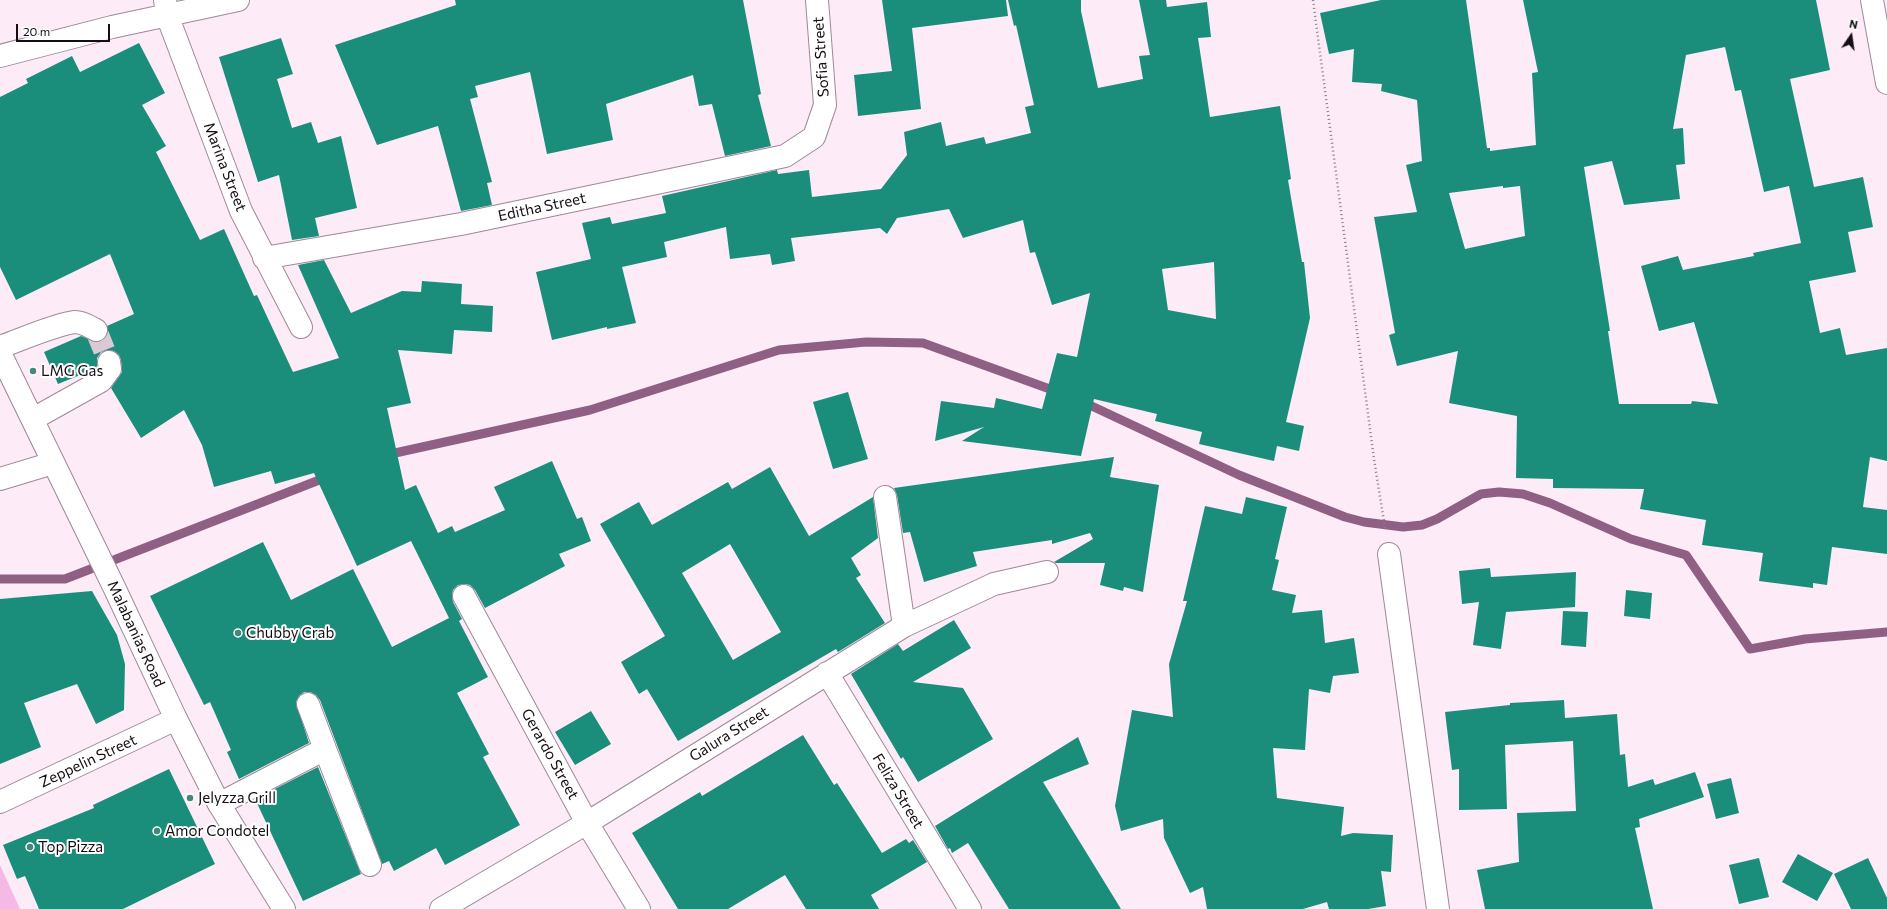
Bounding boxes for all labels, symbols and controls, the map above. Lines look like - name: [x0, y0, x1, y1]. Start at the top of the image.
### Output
- scale bar: [18, 16, 112, 42]
- street label: Sofia Street: [809, 16, 833, 98]
- north arrow: [1831, 16, 1871, 56]
- text: N: [1848, 17, 1859, 31]
- text: 20 m: [23, 24, 50, 38]
- street label: Marina Street: [200, 120, 250, 214]
- street label: Editha Street: [496, 189, 588, 225]
- place label: LMG Gas: [41, 362, 103, 380]
- marker: LMG Gas: [28, 366, 38, 376]
- street label: Malabanias Road: [103, 578, 169, 690]
- place label: Chubby Crab: [246, 624, 334, 642]
- marker: Chubby Crab: [233, 628, 243, 638]
- street label: Galura Street: [686, 703, 772, 765]
- street label: Gerardo Street: [518, 705, 582, 803]
- street label: Zeppelin Street: [37, 731, 139, 791]
- street label: Feliza Street: [869, 750, 927, 832]
- place label: Jelyzza Grill: [198, 789, 276, 807]
- marker: Jelyzza Grill: [185, 793, 195, 803]
- place label: Amor Condotel: [165, 822, 269, 840]
- marker: Amor Condotel: [152, 826, 162, 836]
- place label: Top Pizza: [38, 838, 103, 856]
- marker: Top Pizza: [25, 842, 35, 852]

